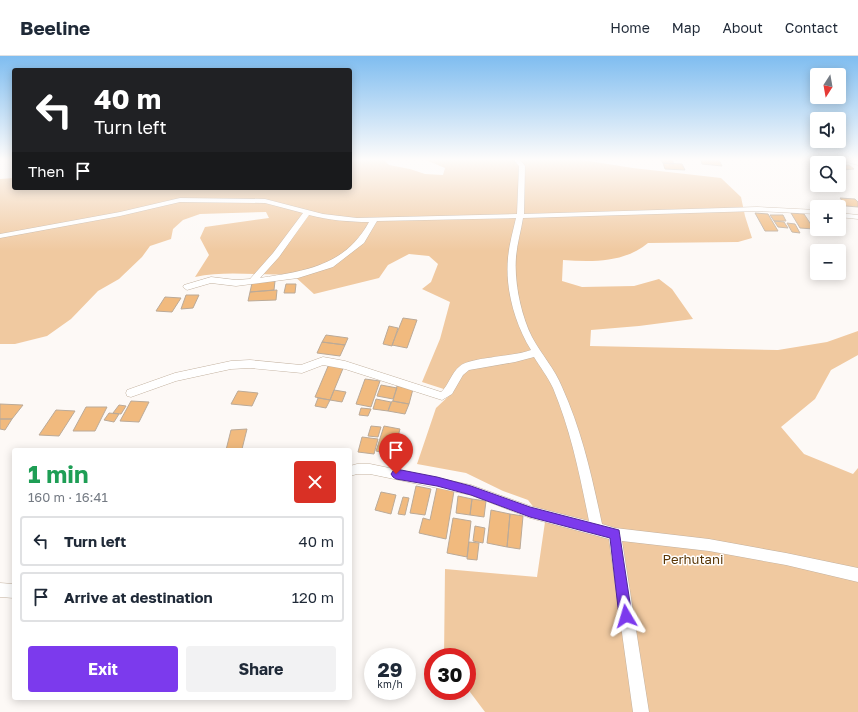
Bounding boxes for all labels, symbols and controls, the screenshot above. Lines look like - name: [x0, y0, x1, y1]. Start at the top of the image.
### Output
- text: Beeline: [20, 16, 90, 39]
- text: Home: [610, 19, 650, 36]
- text: Map: [672, 19, 700, 36]
- text: About: [722, 19, 763, 36]
- text: Contact: [785, 19, 838, 36]
- north arrow: [810, 68, 846, 104]
- map controls: [810, 68, 846, 280]
- text: 40 m: [94, 82, 161, 115]
- icon: left: [28, 84, 80, 136]
- button: sound: [810, 112, 846, 148]
- text: Turn left: [94, 116, 167, 138]
- button: search: [810, 156, 846, 192]
- icon: arrive: [72, 160, 94, 182]
- text: Then: [28, 162, 64, 180]
- button: +: [810, 200, 846, 236]
- button: −: [810, 244, 846, 280]
- pin: [379, 433, 413, 474]
- icon: arrive: [385, 439, 407, 461]
- text: 1 min: [28, 459, 88, 488]
- button: close: [294, 461, 336, 503]
- text: 160 m · 16:41: [28, 489, 108, 505]
- icon: left: [30, 530, 52, 552]
- text: Turn left: [64, 532, 126, 550]
- text: 40 m: [299, 532, 334, 550]
- park label: Perhutani: [663, 551, 723, 567]
- icon: arrive: [30, 586, 52, 608]
- text: Arrive at destination: [64, 588, 213, 606]
- text: 120 m: [292, 588, 334, 606]
- position arrow: [605, 595, 647, 637]
- button: Exit: [28, 646, 178, 692]
- button: Share: [186, 646, 336, 692]
- speed limit sign: 30: [424, 648, 476, 700]
- text: 29: [378, 657, 402, 681]
- text: km/h: [377, 678, 403, 690]

